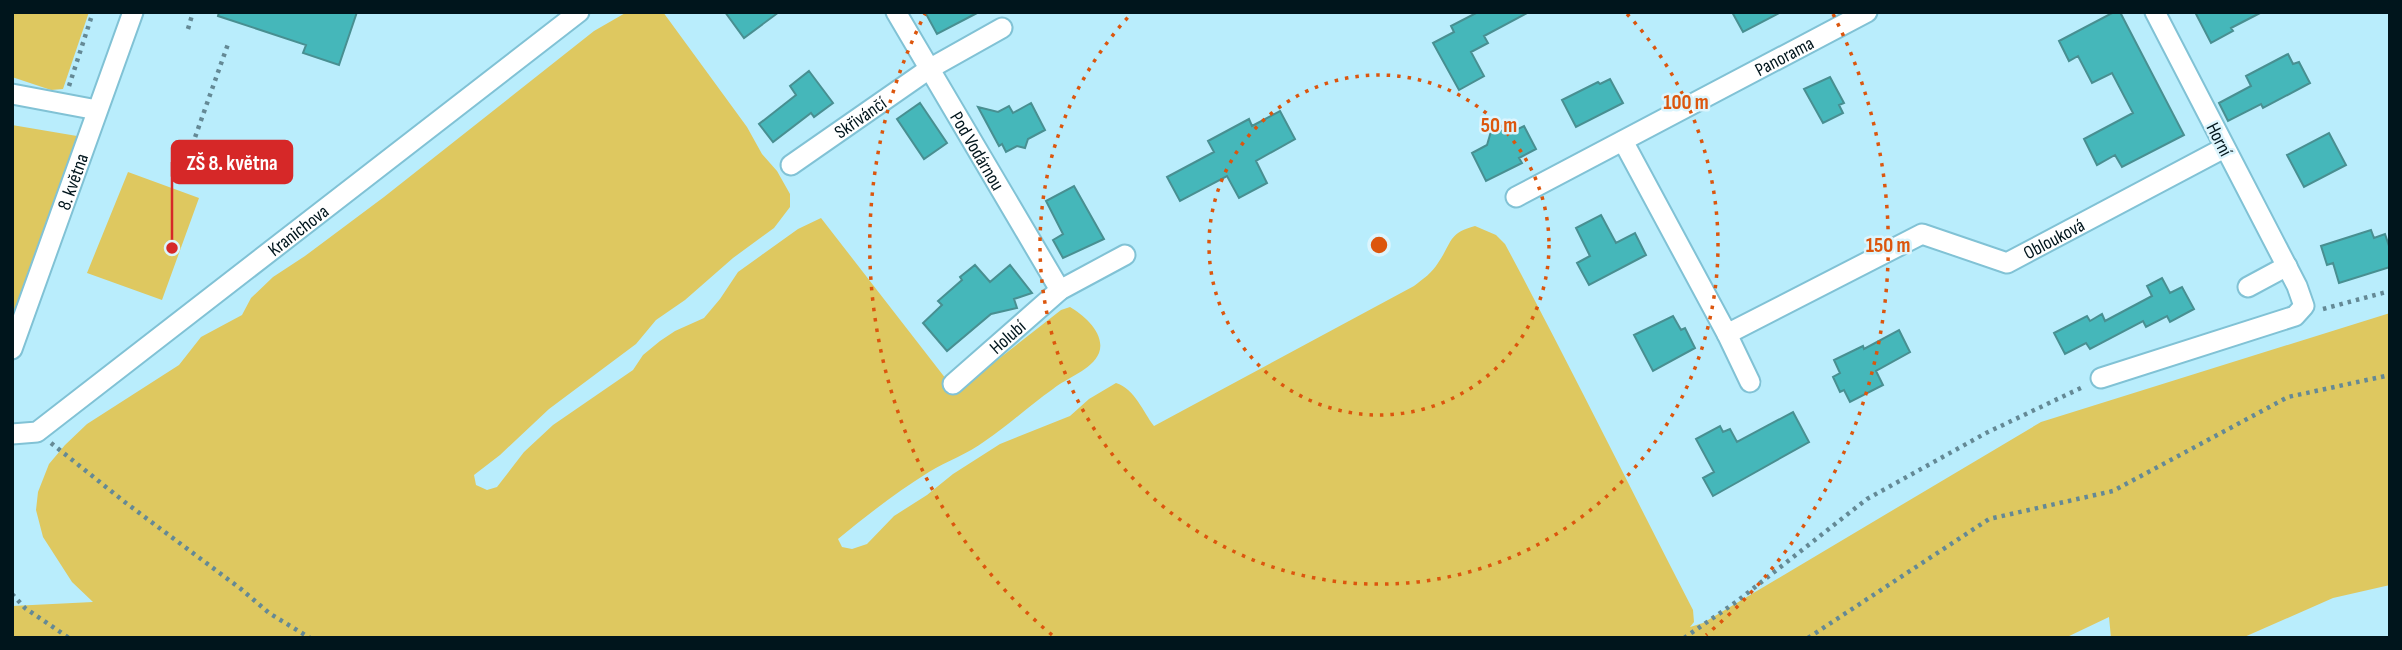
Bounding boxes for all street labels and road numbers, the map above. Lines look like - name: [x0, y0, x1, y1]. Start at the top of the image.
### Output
- street label: Panorama: [1751, 32, 1818, 82]
- street label: Skřivánčí: [830, 92, 892, 144]
- street label: Pod Vodárnou: [944, 108, 1009, 195]
- street label: Horní: [2201, 119, 2237, 161]
- street label: 8. května: [53, 151, 94, 213]
- street label: Kranichova: [264, 200, 334, 262]
- street label: Oblouková: [2020, 214, 2089, 265]
- street label: Holubí: [985, 315, 1031, 360]

